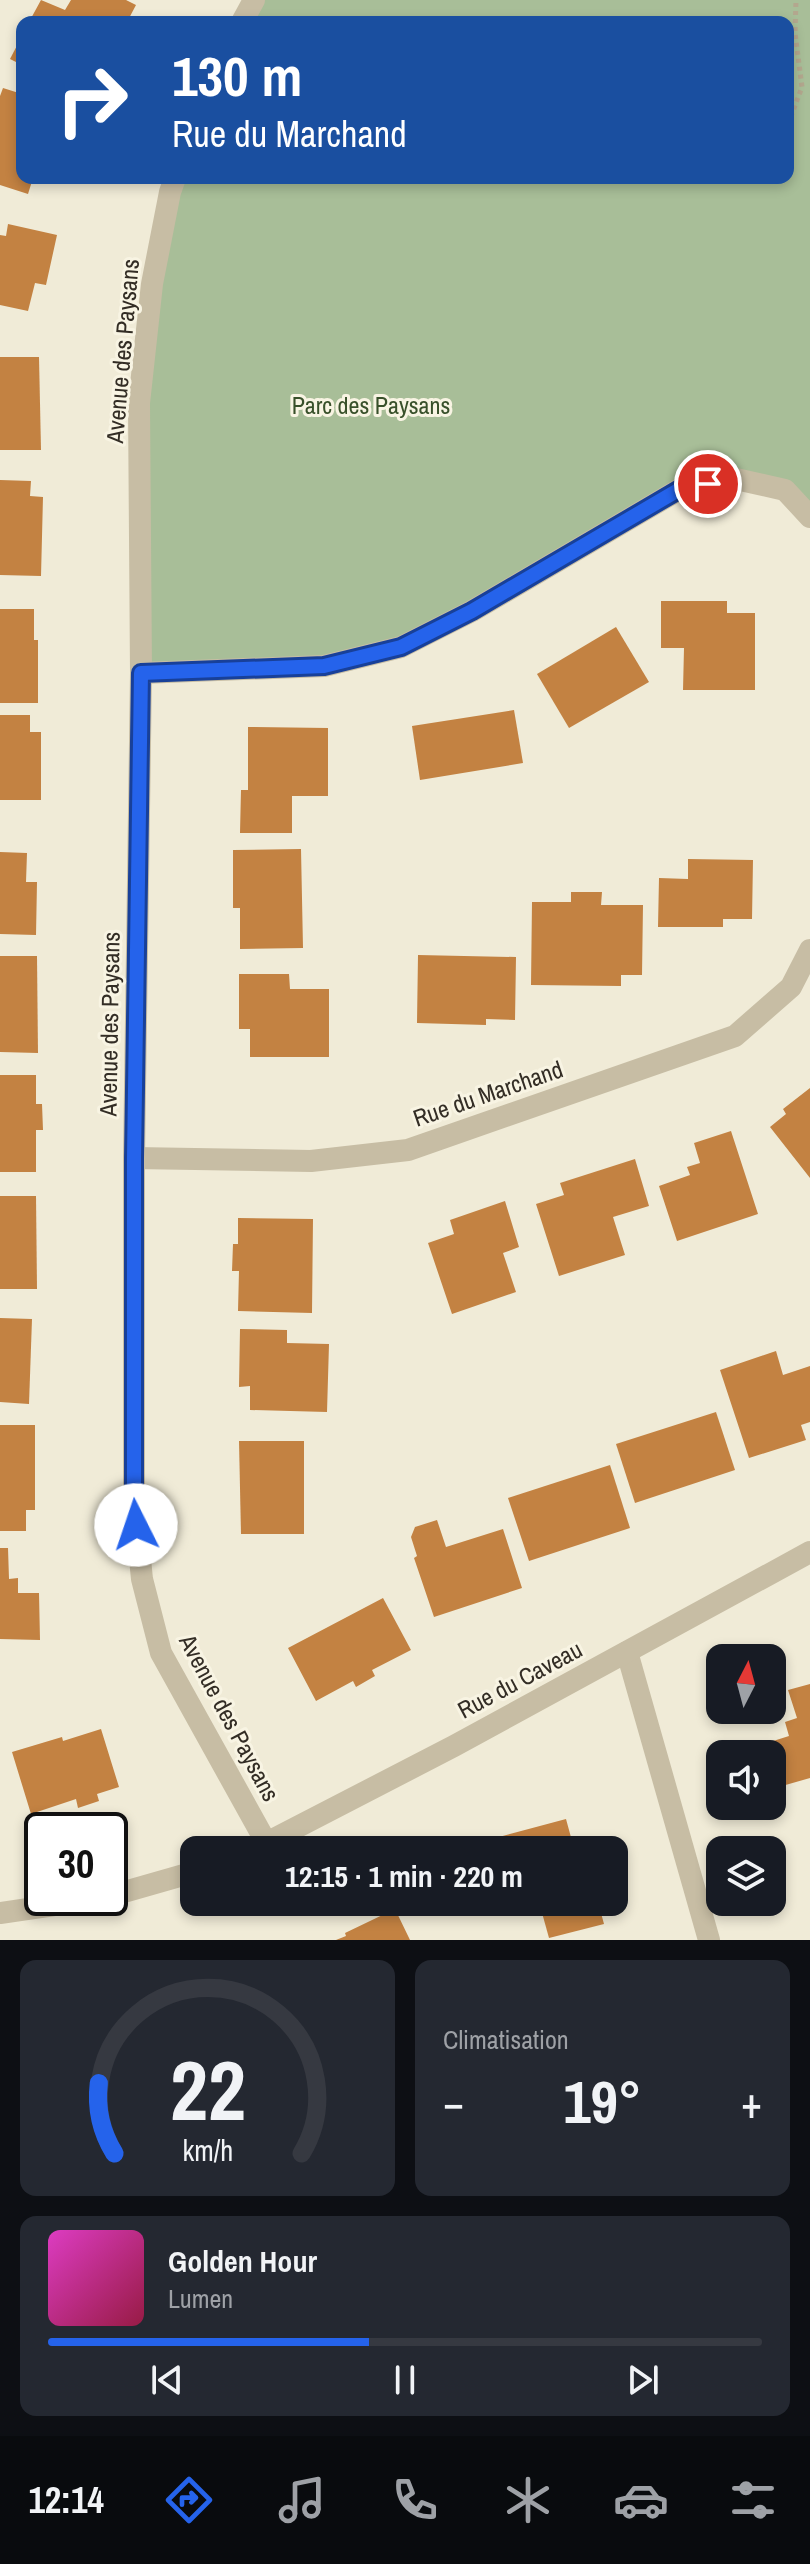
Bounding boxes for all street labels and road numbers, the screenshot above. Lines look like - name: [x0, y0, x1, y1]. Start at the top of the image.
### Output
- street label: Avenue des Paysans: [98, 258, 146, 445]
- street label: Avenue des Paysans: [91, 931, 127, 1118]
- street label: Rue du Marchand: [409, 1052, 567, 1134]
- street label: Avenue des Paysans: [172, 1628, 287, 1807]
- street label: Rue du Caveau: [452, 1633, 587, 1725]

